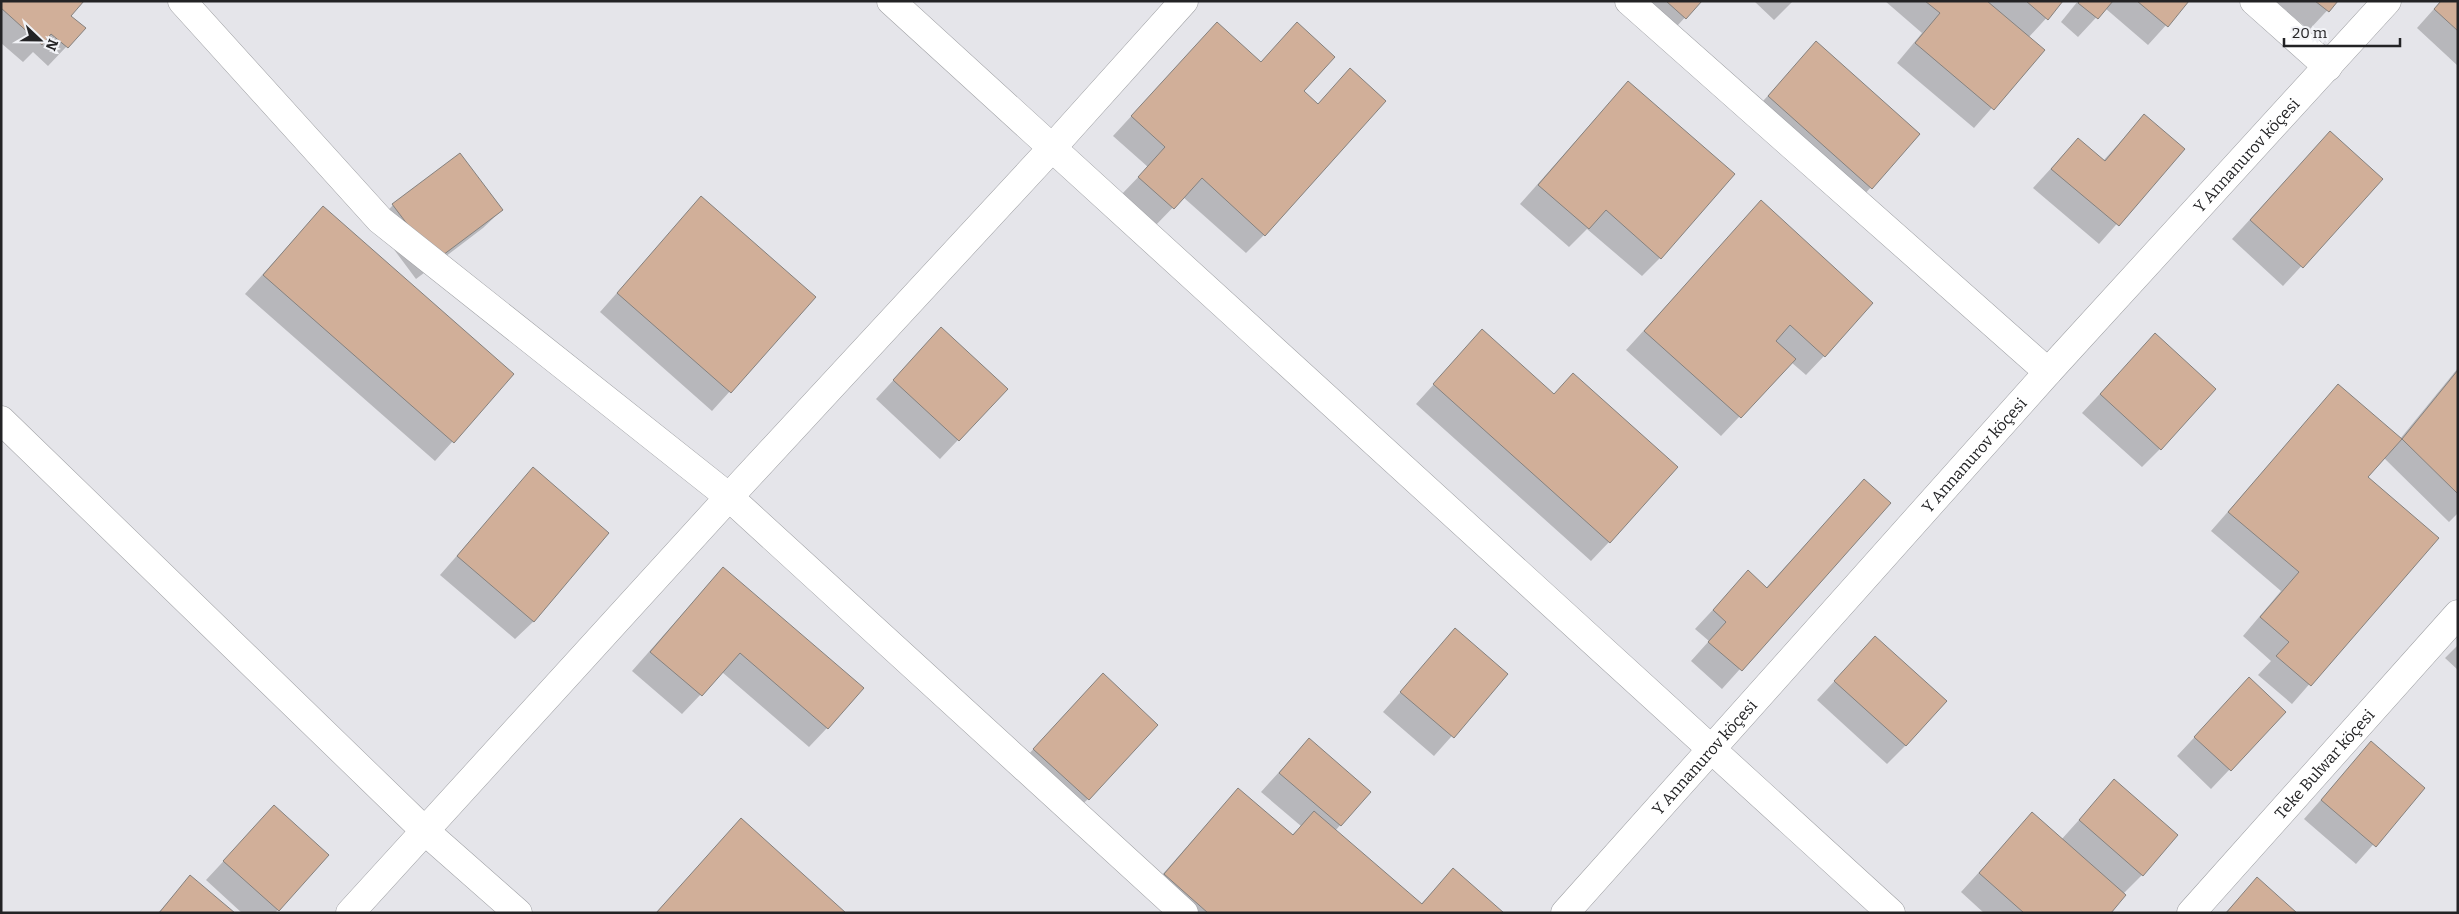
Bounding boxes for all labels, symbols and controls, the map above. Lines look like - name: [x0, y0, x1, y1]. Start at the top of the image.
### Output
- north arrow: [15, 15, 65, 65]
- scale bar: [2284, 15, 2400, 47]
- text: 20 m: [2292, 24, 2328, 42]
- text: N: [42, 36, 61, 53]
- street label: Y Annanurov köçesi: [2190, 94, 2304, 216]
- street label: Y Annanurov köçesi: [1918, 394, 2031, 517]
- street label: Y Annanurov köçesi: [1648, 696, 1761, 819]
- street label: Teke Bulwar köçesi: [2271, 705, 2379, 823]

